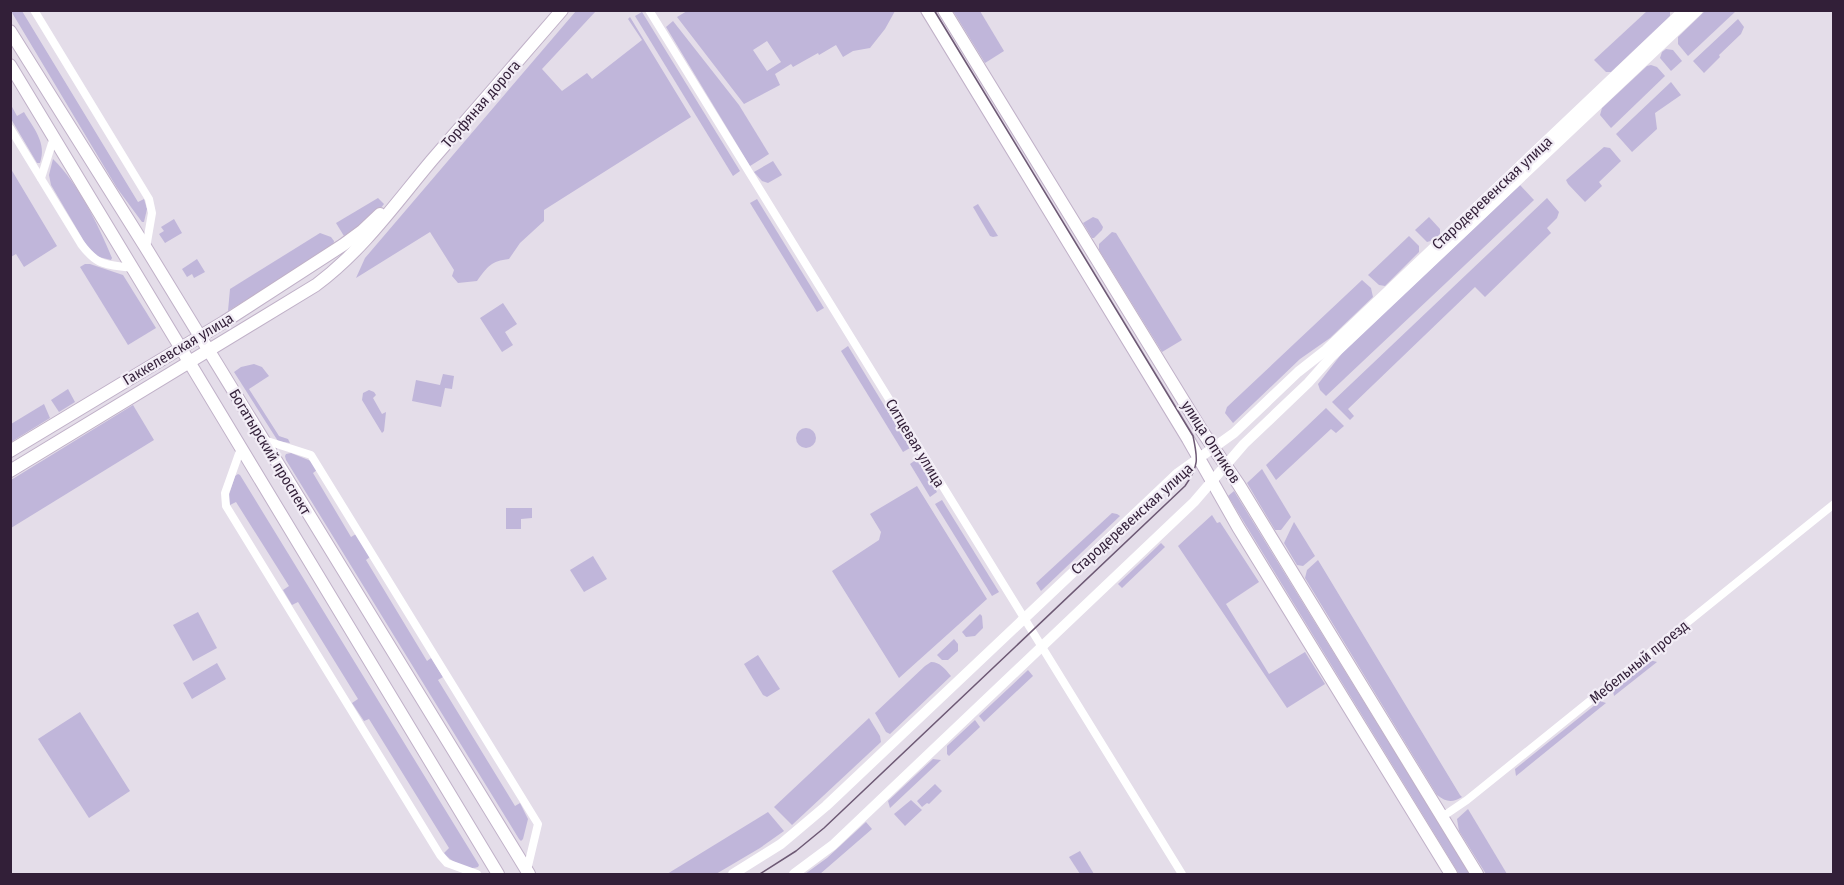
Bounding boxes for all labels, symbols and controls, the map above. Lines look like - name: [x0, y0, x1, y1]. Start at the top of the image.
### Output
- street label: Торфяная дорога: [438, 56, 524, 152]
- street label: Стародеревенская улица: [1428, 133, 1556, 253]
- street label: Гаккелевская улица: [120, 309, 236, 389]
- street label: Богатырский проспект: [225, 386, 315, 519]
- street label: Ситцевая улица: [882, 395, 948, 491]
- street label: улица Оптиков: [1178, 397, 1244, 487]
- street label: Стародеревенская улица: [1067, 460, 1197, 578]
- street label: Мебельный проезд: [1586, 617, 1692, 707]

